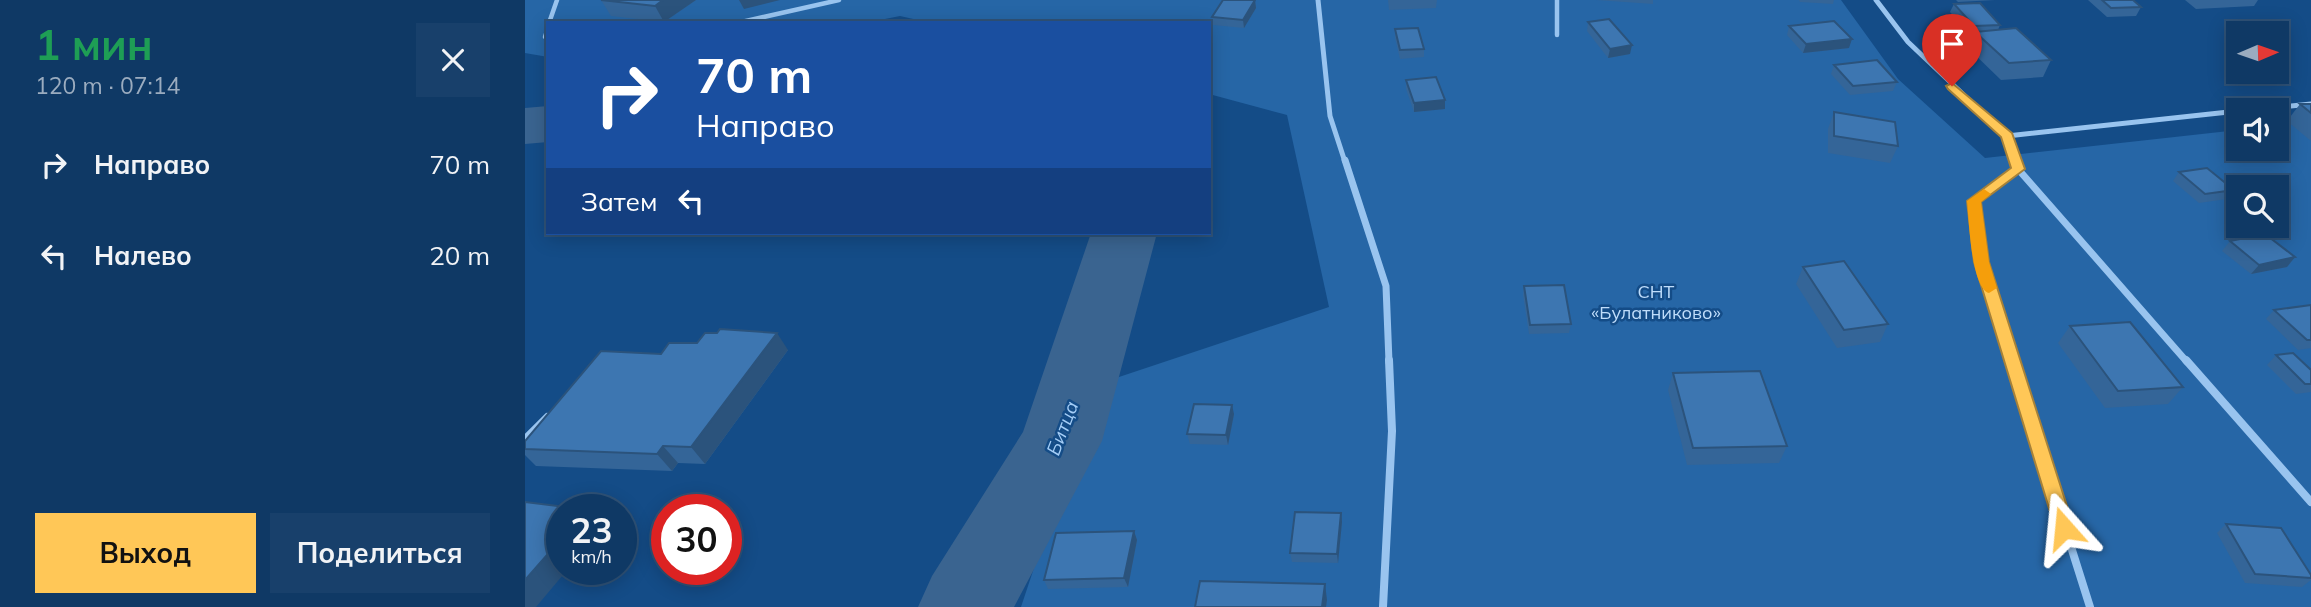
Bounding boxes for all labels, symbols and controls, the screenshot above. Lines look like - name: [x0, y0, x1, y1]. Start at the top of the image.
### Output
- pin: [1922, 14, 1982, 86]
- text: 1 мин: [35, 18, 153, 71]
- north arrow: [2226, 21, 2289, 84]
- map controls: [2226, 21, 2289, 238]
- button: close: [416, 23, 490, 97]
- icon: arrive: [1933, 25, 1971, 63]
- text: 70 m: [696, 44, 812, 105]
- icon: right: [581, 49, 672, 140]
- text: 120 m · 07:14: [35, 71, 180, 100]
- button: sound: [2226, 98, 2289, 161]
- text: Направо: [696, 105, 835, 145]
- icon: right: [35, 146, 73, 184]
- text: Направо: [94, 148, 210, 181]
- text: 70 m: [429, 148, 490, 181]
- button: search: [2226, 175, 2289, 238]
- icon: left: [672, 182, 710, 220]
- text: Затем: [581, 185, 658, 218]
- icon: left: [35, 237, 73, 275]
- text: Налево: [94, 239, 192, 272]
- text: 20 m: [429, 239, 490, 272]
- park label: СНТ «Булатниково»: [1591, 280, 1721, 324]
- water label: Битца: [1041, 398, 1083, 458]
- position arrow: [2027, 491, 2101, 565]
- speed limit sign: 30: [651, 494, 742, 585]
- text: 23: [570, 508, 613, 552]
- button: Выход: [35, 513, 256, 593]
- button: Поделиться: [270, 513, 490, 593]
- text: km/h: [571, 545, 612, 568]

